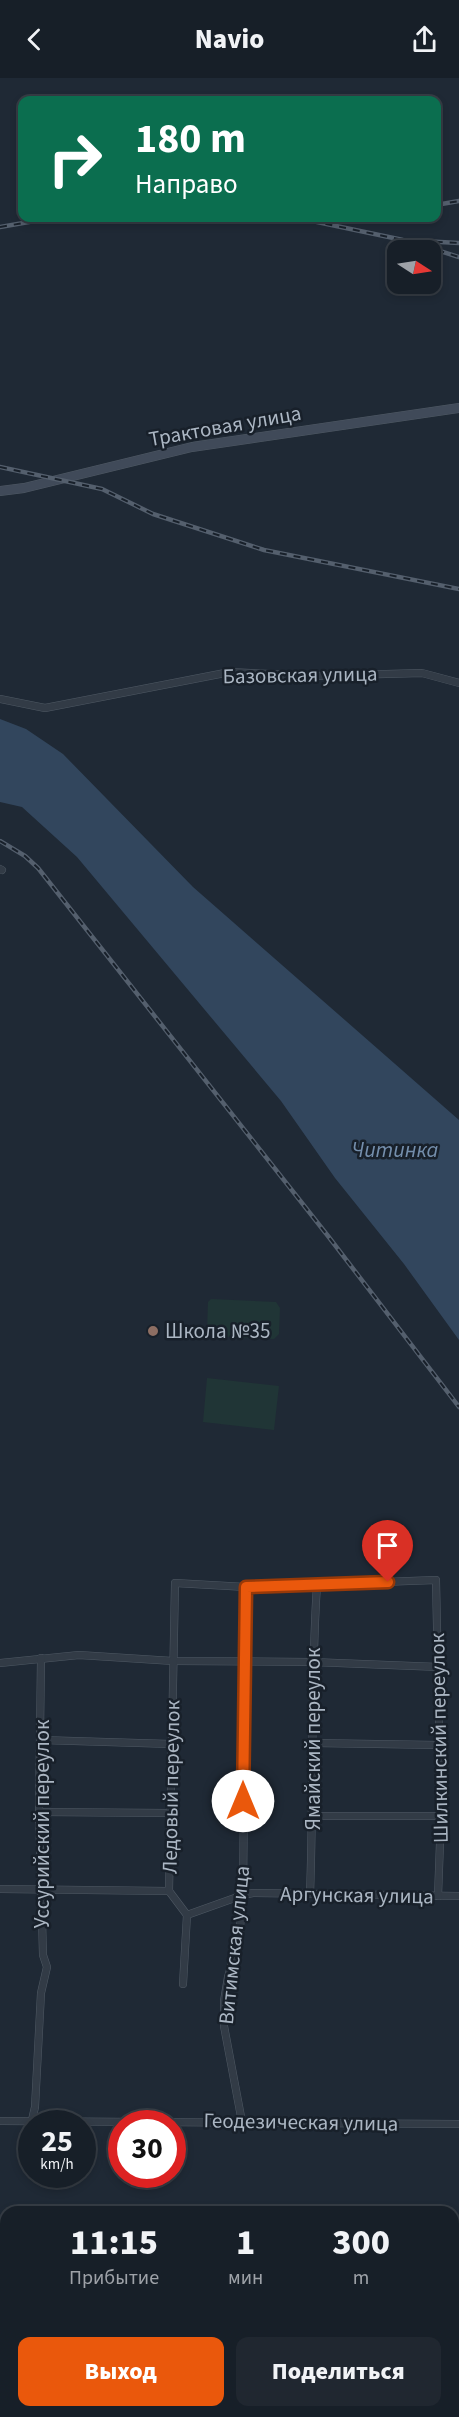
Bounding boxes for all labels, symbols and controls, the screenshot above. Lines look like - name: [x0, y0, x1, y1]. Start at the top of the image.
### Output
- text: Navio: [195, 20, 264, 59]
- icon: back: [18, 23, 51, 56]
- icon: share: [408, 23, 441, 56]
- text: 180 m: [135, 109, 246, 169]
- icon: right: [36, 120, 114, 198]
- text: Направо: [135, 165, 238, 204]
- north arrow: [387, 240, 441, 294]
- map controls: [387, 240, 441, 294]
- street label: Трактовая улица: [146, 398, 304, 454]
- street label: Базовская улица: [222, 659, 378, 691]
- water label: Читинка: [352, 1134, 439, 1166]
- place label: Школа №35: [165, 1316, 270, 1346]
- marker: Школа №35: [146, 1324, 160, 1338]
- pin: [362, 1520, 413, 1582]
- icon: arrive: [371, 1529, 404, 1562]
- street label: Шилкинский переулок: [422, 1632, 456, 1843]
- street label: Ямайский переулок: [298, 1647, 328, 1830]
- street label: Ледовый переулок: [154, 1699, 188, 1874]
- street label: Уссурийский переулок: [27, 1719, 57, 1928]
- position arrow: [211, 1769, 275, 1833]
- street label: Витимская улица: [211, 1864, 257, 2026]
- street label: Аргунская улица: [280, 1879, 434, 1911]
- street label: Геодезическая улица: [203, 2105, 399, 2139]
- speed limit sign: 30: [108, 2110, 186, 2188]
- text: 25: [41, 2120, 73, 2163]
- text: km/h: [40, 2154, 74, 2175]
- text: 11:15: [70, 2217, 158, 2268]
- text: 1: [236, 2217, 255, 2268]
- text: 300: [332, 2217, 390, 2268]
- text: Прибытие: [69, 2264, 159, 2292]
- text: мин: [228, 2264, 263, 2292]
- text: m: [353, 2264, 369, 2292]
- button: Выход: [18, 2337, 224, 2406]
- button: Поделиться: [236, 2337, 441, 2406]

